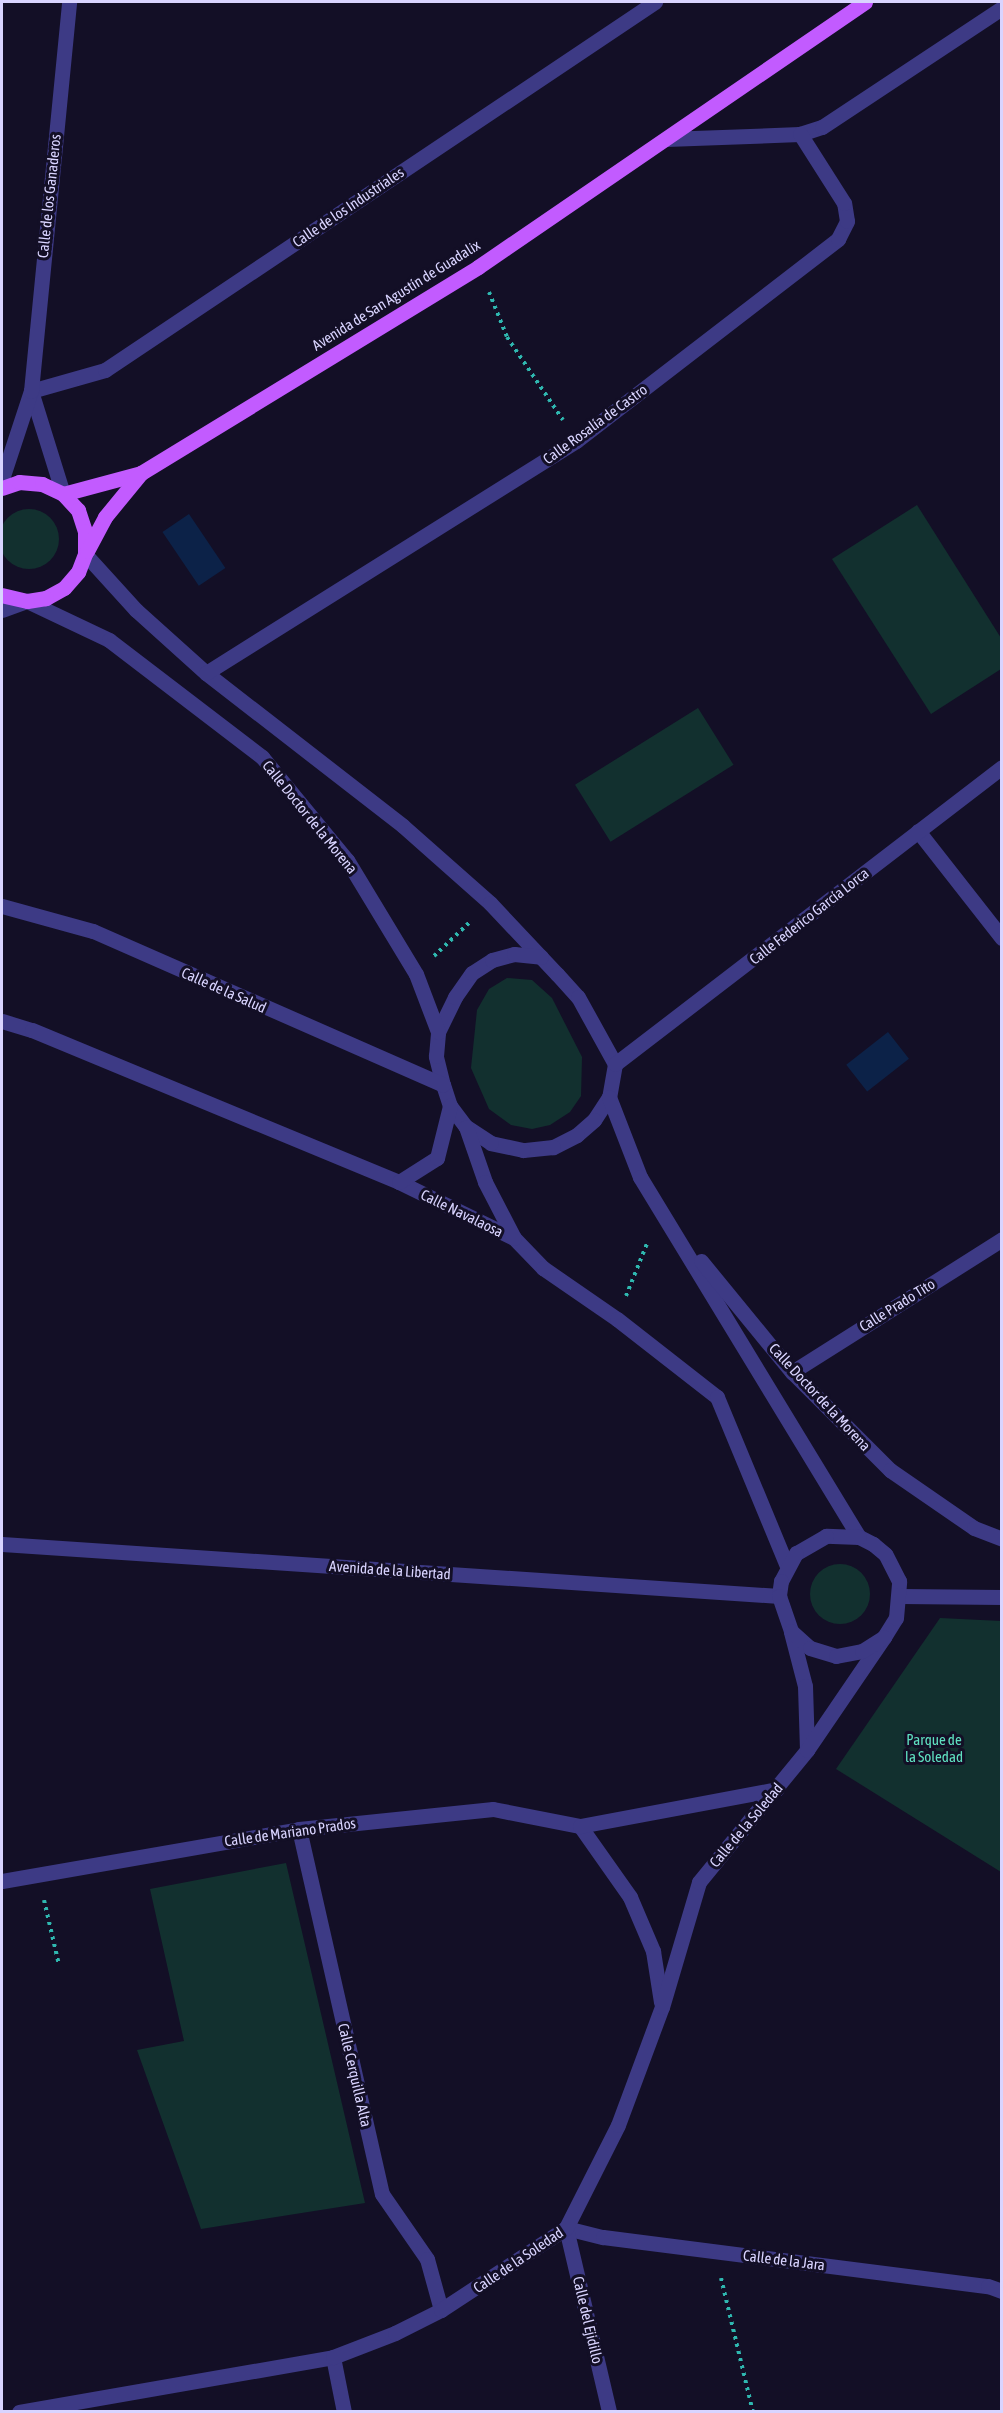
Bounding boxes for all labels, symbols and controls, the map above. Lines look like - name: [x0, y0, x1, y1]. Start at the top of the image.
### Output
- street label: Calle de los Ganaderos: [34, 133, 64, 259]
- street label: Calle de los Industriales: [289, 163, 407, 251]
- street label: Avenida de San Agustín de Guadalix: [309, 236, 483, 354]
- street label: Calle Rosalía de Castro: [539, 380, 651, 468]
- street label: Calle Doctor de la Morena: [259, 757, 361, 877]
- street label: Calle Federico García Lorca: [746, 864, 872, 968]
- street label: Calle de la Salud: [179, 963, 269, 1017]
- street label: Calle Navalaosa: [418, 1185, 506, 1241]
- street label: Calle Prado Tito: [856, 1275, 938, 1335]
- street label: Calle Doctor de la Morena: [765, 1339, 875, 1455]
- street label: Avenida de la Libertad: [329, 1557, 451, 1583]
- park label: Parque de la Soledad: [905, 1730, 963, 1765]
- street label: Calle de la Soledad: [706, 1779, 786, 1871]
- street label: Calle de Mariano Prados: [223, 1814, 357, 1850]
- street label: Calle Cerquilla Alta: [334, 2021, 376, 2129]
- street label: Calle de la Soledad: [470, 2223, 566, 2297]
- street label: Calle de la Jara: [742, 2246, 826, 2274]
- street label: Calle del Ejidillo: [569, 2275, 607, 2365]

